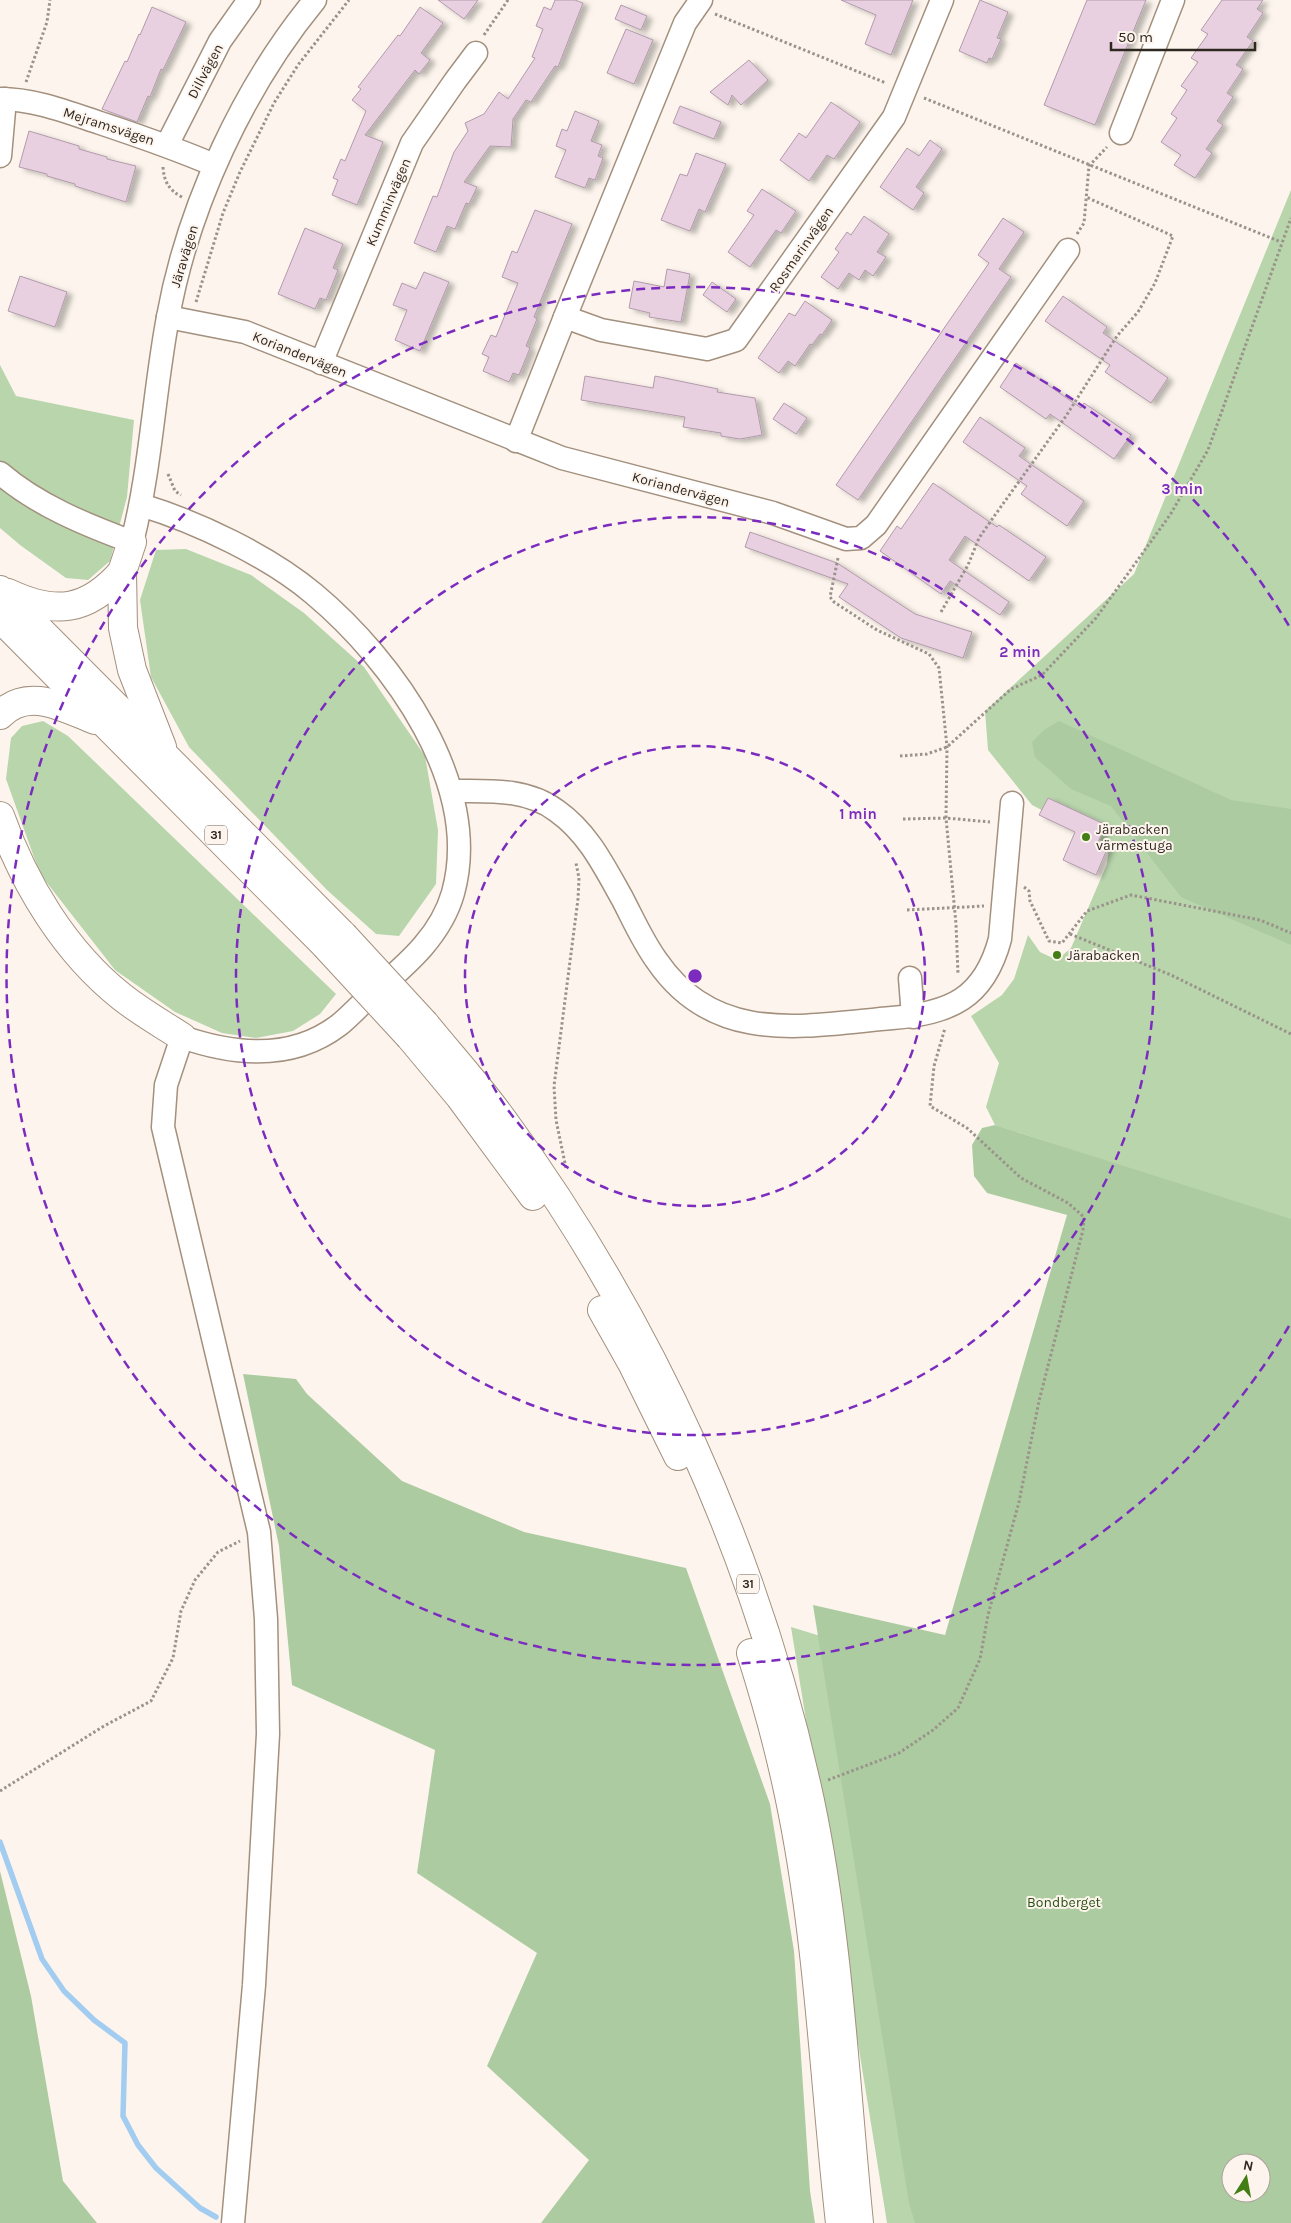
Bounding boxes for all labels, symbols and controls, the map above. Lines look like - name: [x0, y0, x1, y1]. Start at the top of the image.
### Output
- scale bar: [1111, 20, 1255, 52]
- text: 50 m: [1118, 28, 1153, 46]
- street label: Dillvägen: [184, 41, 227, 102]
- street label: Mejramsvägen: [61, 104, 157, 149]
- street label: Kumminvägen: [362, 156, 415, 249]
- street label: Rosmarinvägen: [766, 203, 837, 295]
- street label: Järavägen: [167, 223, 202, 289]
- street label: Koriandervägen: [250, 328, 350, 381]
- street label: Koriandervägen: [630, 468, 732, 511]
- text: 3 min: [1161, 480, 1203, 498]
- text: 2 min: [999, 643, 1041, 661]
- text: 1 min: [839, 805, 877, 823]
- place label: Järabacken värmestuga: [1096, 821, 1173, 854]
- road number: 31: [205, 826, 227, 844]
- marker: Järabacken värmestuga: [1080, 831, 1092, 843]
- place label: Järabacken: [1067, 947, 1140, 964]
- marker: Järabacken: [1051, 949, 1063, 961]
- centre of rings: [686, 967, 704, 985]
- road number: 31: [737, 1575, 759, 1594]
- park label: Bondberget: [1027, 1894, 1101, 1911]
- north arrow: [1221, 2153, 1271, 2203]
- text: N: [1242, 2156, 1255, 2175]

